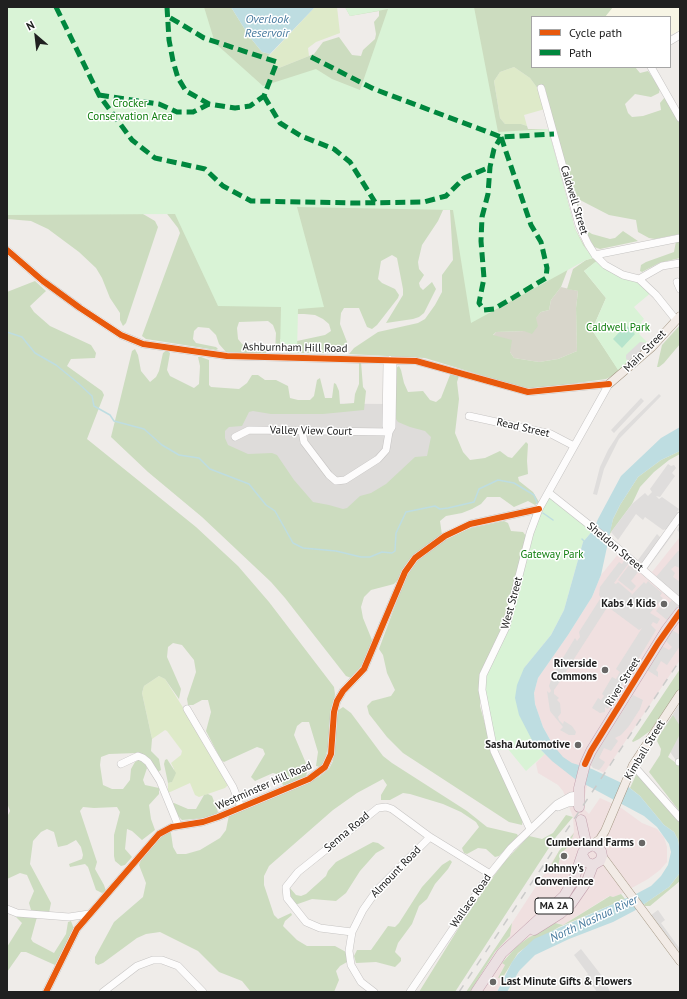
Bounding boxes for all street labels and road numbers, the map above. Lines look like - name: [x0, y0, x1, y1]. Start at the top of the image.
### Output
- street label: Caldwell Street: [557, 164, 591, 236]
- street label: Main Street: [621, 327, 669, 375]
- street label: Ashburnham Hill Road: [242, 340, 348, 356]
- street label: Read Street: [495, 415, 551, 441]
- street label: Valley View Court: [270, 424, 352, 438]
- street label: Sheldon Street: [584, 520, 646, 574]
- street label: West Street: [499, 575, 525, 631]
- street label: River Street: [603, 655, 643, 709]
- street label: Kimball Street: [622, 718, 668, 782]
- street label: Westminster Hill Road: [214, 759, 314, 813]
- street label: Senna Road: [322, 809, 372, 855]
- street label: Almount Road: [368, 844, 424, 900]
- street label: Wallace Road: [448, 872, 494, 930]
- road number: MA 2A: [535, 898, 573, 914]

